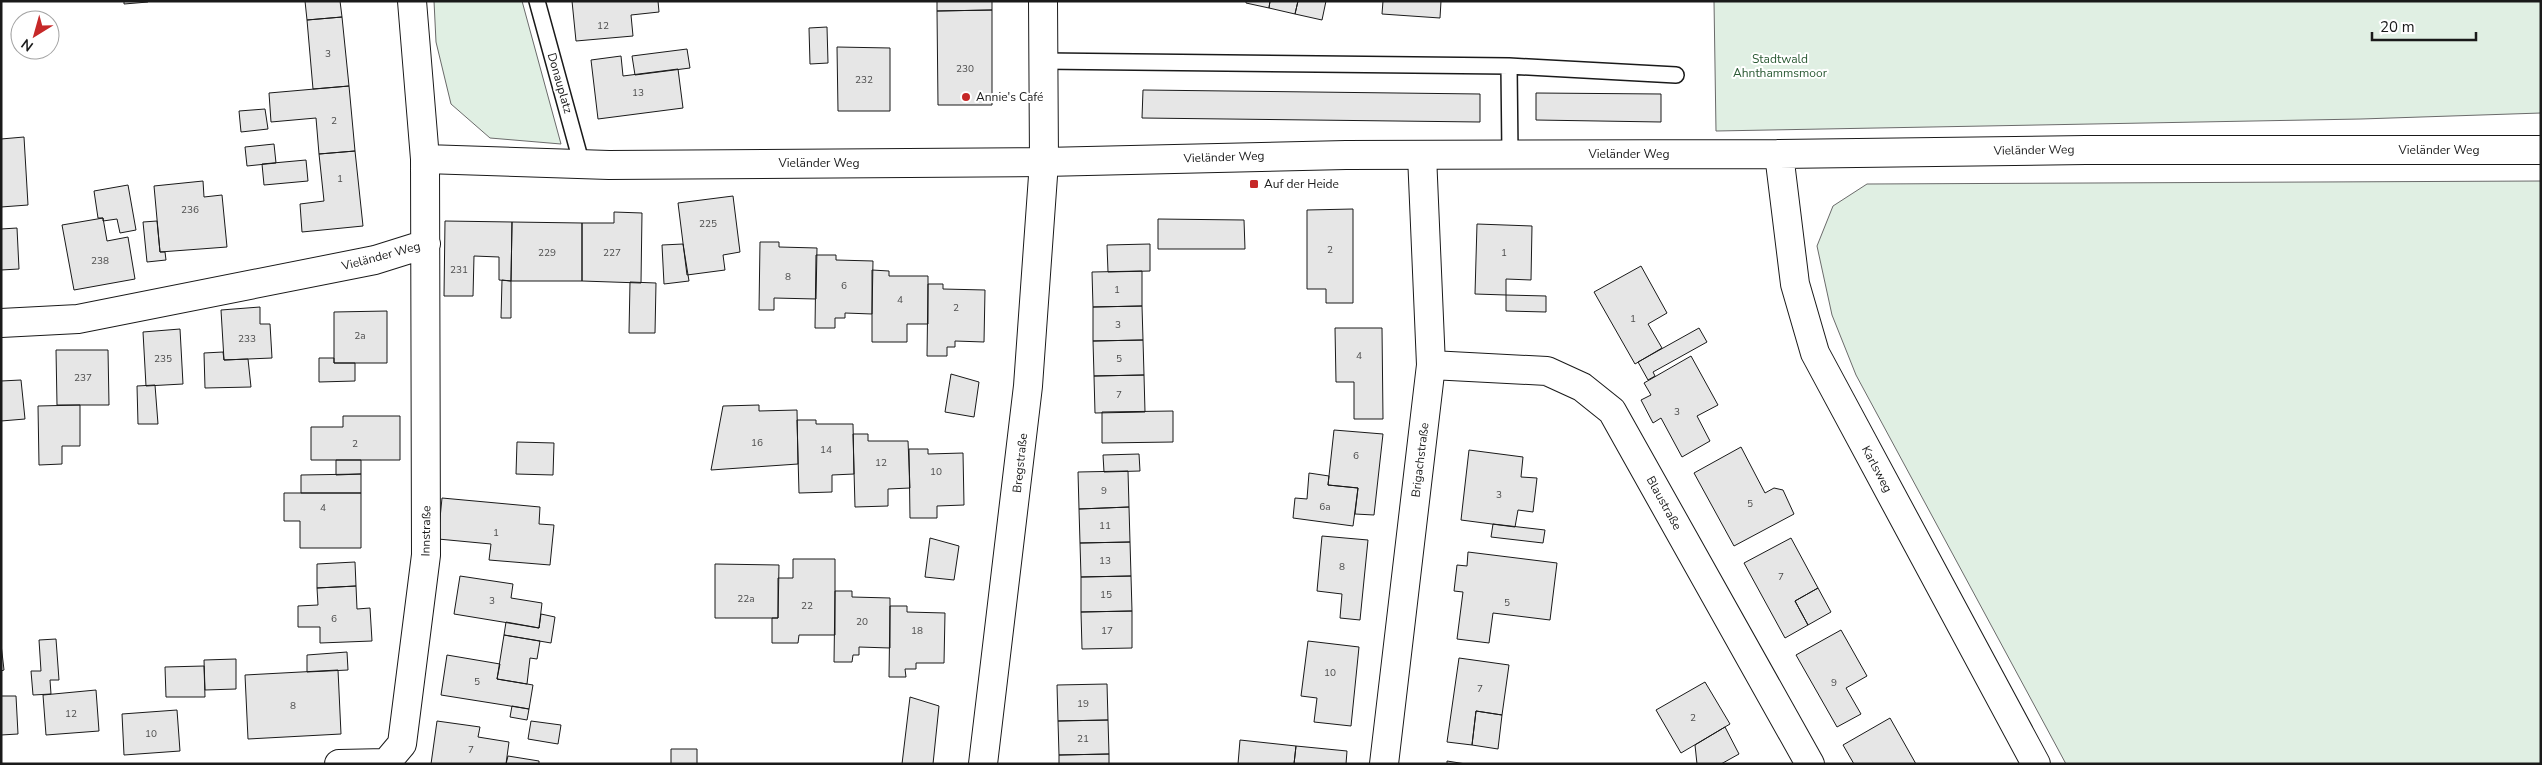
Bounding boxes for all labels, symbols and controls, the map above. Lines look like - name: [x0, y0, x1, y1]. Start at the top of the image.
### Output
- north arrow: [10, 10, 60, 60]
- scale bar: [2372, 10, 2476, 42]
- text: 20 m: [2380, 17, 2415, 37]
- house number: 12: [597, 19, 609, 33]
- text: N: [18, 34, 37, 56]
- house number: 3: [325, 47, 331, 61]
- street label: Donauplatz: [544, 51, 576, 116]
- park label: Stadtwald Ahnthammsmoor: [1733, 51, 1828, 81]
- house number: 230: [956, 62, 974, 76]
- house number: 232: [855, 73, 873, 87]
- house number: 13: [632, 86, 644, 100]
- place label: Annie's Café: [976, 89, 1044, 105]
- marker: Annie's Café: [960, 91, 972, 103]
- house number: 2: [331, 114, 337, 128]
- street label: Vieländer Weg: [1992, 141, 2075, 159]
- street label: Vieländer Weg: [2398, 142, 2479, 158]
- street label: Vieländer Weg: [1588, 146, 1669, 162]
- street label: Vieländer Weg: [1182, 148, 1265, 166]
- street label: Vieländer Weg: [778, 155, 859, 171]
- house number: 1: [337, 172, 343, 186]
- place label: Auf der Heide: [1264, 176, 1339, 192]
- marker: Auf der Heide: [1248, 178, 1260, 190]
- house number: 236: [181, 203, 199, 217]
- house number: 225: [699, 217, 717, 231]
- street label: Vieländer Weg: [339, 238, 422, 274]
- house number: 2: [1327, 243, 1333, 257]
- house number: 229: [538, 246, 556, 260]
- house number: 227: [603, 246, 621, 260]
- house number: 1: [1501, 246, 1507, 260]
- house number: 238: [91, 254, 109, 268]
- house number: 231: [450, 263, 468, 277]
- house number: 8: [785, 270, 791, 284]
- house number: 6: [841, 279, 847, 293]
- house number: 1: [1114, 283, 1120, 297]
- house number: 4: [897, 293, 903, 307]
- house number: 2: [953, 301, 959, 315]
- house number: 1: [1630, 312, 1636, 326]
- house number: 3: [1115, 318, 1121, 332]
- house number: 2a: [354, 329, 366, 343]
- house number: 233: [238, 332, 256, 346]
- house number: 4: [1356, 349, 1362, 363]
- house number: 235: [154, 352, 172, 366]
- house number: 5: [1116, 352, 1122, 366]
- house number: 237: [74, 371, 92, 385]
- house number: 7: [1116, 388, 1122, 402]
- house number: 3: [1674, 405, 1680, 419]
- street label: Brigachstraße: [1407, 422, 1433, 498]
- street label: Bregstraße: [1009, 432, 1031, 494]
- house number: 16: [751, 436, 763, 450]
- house number: 2: [352, 437, 358, 451]
- house number: 14: [820, 443, 832, 457]
- street label: Karlsweg: [1858, 443, 1896, 495]
- house number: 6: [1353, 449, 1359, 463]
- house number: 12: [875, 456, 887, 470]
- house number: 10: [930, 465, 942, 479]
- street label: Blaustraße: [1643, 473, 1685, 533]
- house number: 9: [1101, 484, 1107, 498]
- house number: 3: [1496, 488, 1502, 502]
- house number: 5: [1747, 497, 1753, 511]
- house number: 6a: [1319, 500, 1331, 514]
- house number: 4: [320, 501, 326, 515]
- street label: Innstraße: [418, 505, 434, 557]
- house number: 11: [1099, 519, 1111, 533]
- house number: 1: [493, 526, 499, 540]
- house number: 13: [1099, 554, 1111, 568]
- house number: 8: [1339, 560, 1345, 574]
- house number: 7: [1778, 570, 1784, 584]
- house number: 15: [1100, 588, 1112, 602]
- house number: 22a: [737, 592, 755, 606]
- house number: 3: [489, 594, 495, 608]
- house number: 5: [1504, 596, 1510, 610]
- house number: 22: [801, 599, 813, 613]
- house number: 6: [331, 612, 337, 626]
- house number: 20: [856, 615, 868, 629]
- house number: 18: [911, 624, 923, 638]
- house number: 17: [1101, 624, 1113, 638]
- house number: 10: [1324, 666, 1336, 680]
- house number: 5: [474, 675, 480, 689]
- house number: 9: [1831, 676, 1837, 690]
- house number: 7: [1477, 682, 1483, 696]
- house number: 19: [1077, 697, 1089, 711]
- house number: 8: [290, 699, 296, 713]
- house number: 12: [65, 707, 77, 721]
- house number: 2: [1690, 711, 1696, 725]
- house number: 10: [145, 727, 157, 741]
- house number: 21: [1077, 732, 1089, 746]
- house number: 7: [468, 743, 474, 757]

